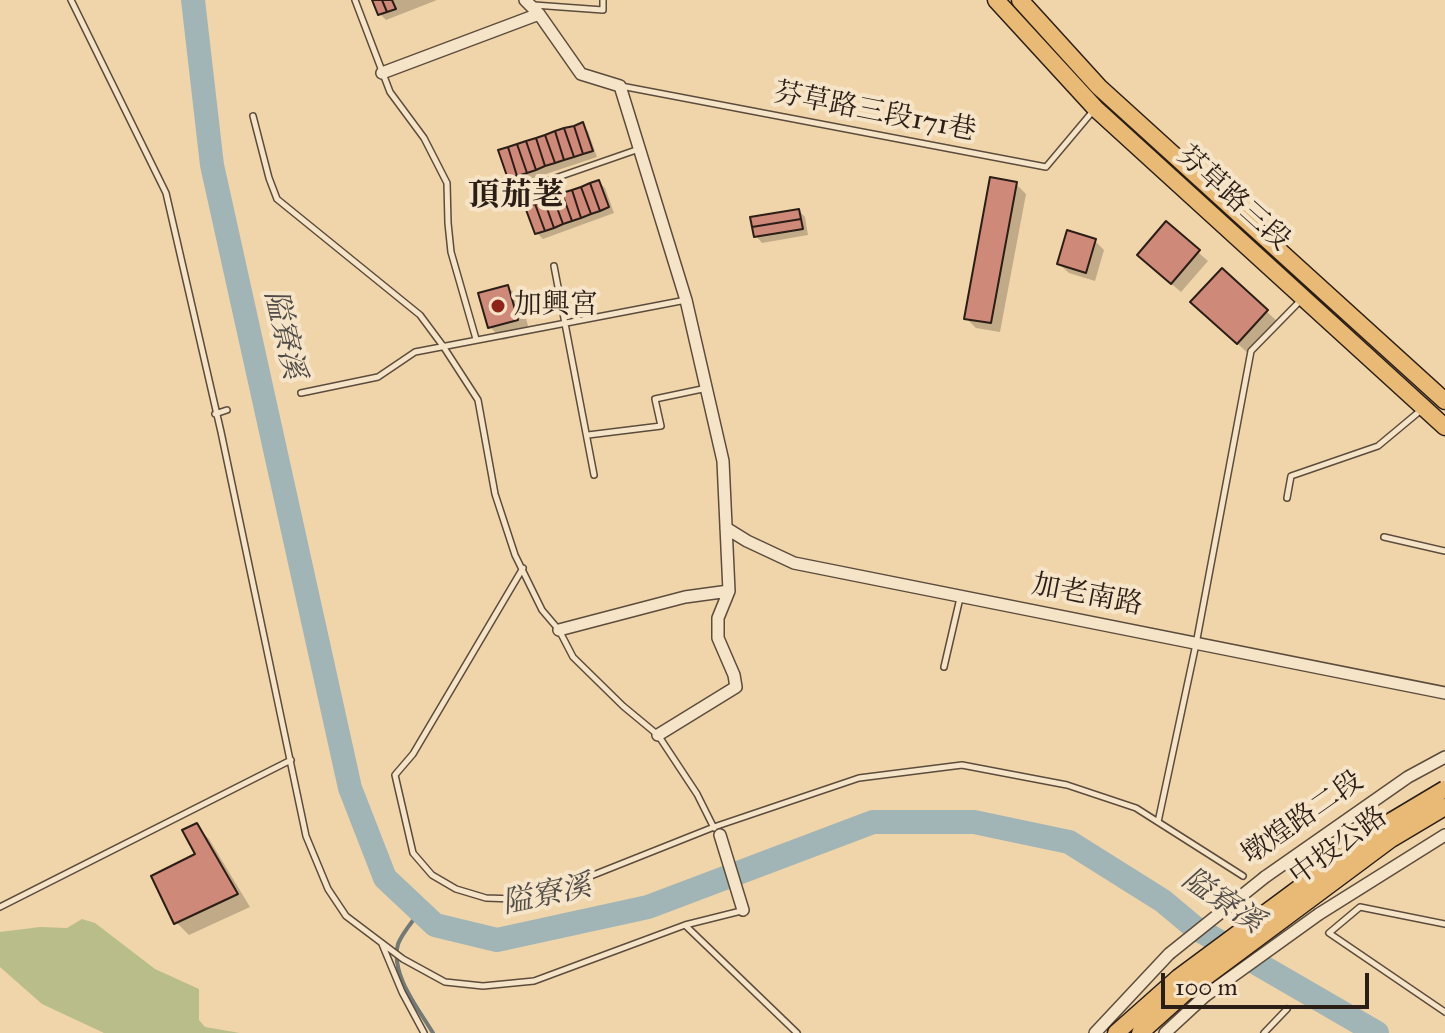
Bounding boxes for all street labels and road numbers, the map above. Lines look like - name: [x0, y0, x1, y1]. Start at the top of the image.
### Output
- street label: 芬草路三段171巷: [771, 77, 979, 149]
- street label: 芬草路三段: [1170, 140, 1296, 258]
- street label: 加老南路: [1029, 569, 1145, 623]
- street label: 墩煌路二段: [1236, 765, 1370, 873]
- street label: 中投公路: [1284, 800, 1394, 894]

